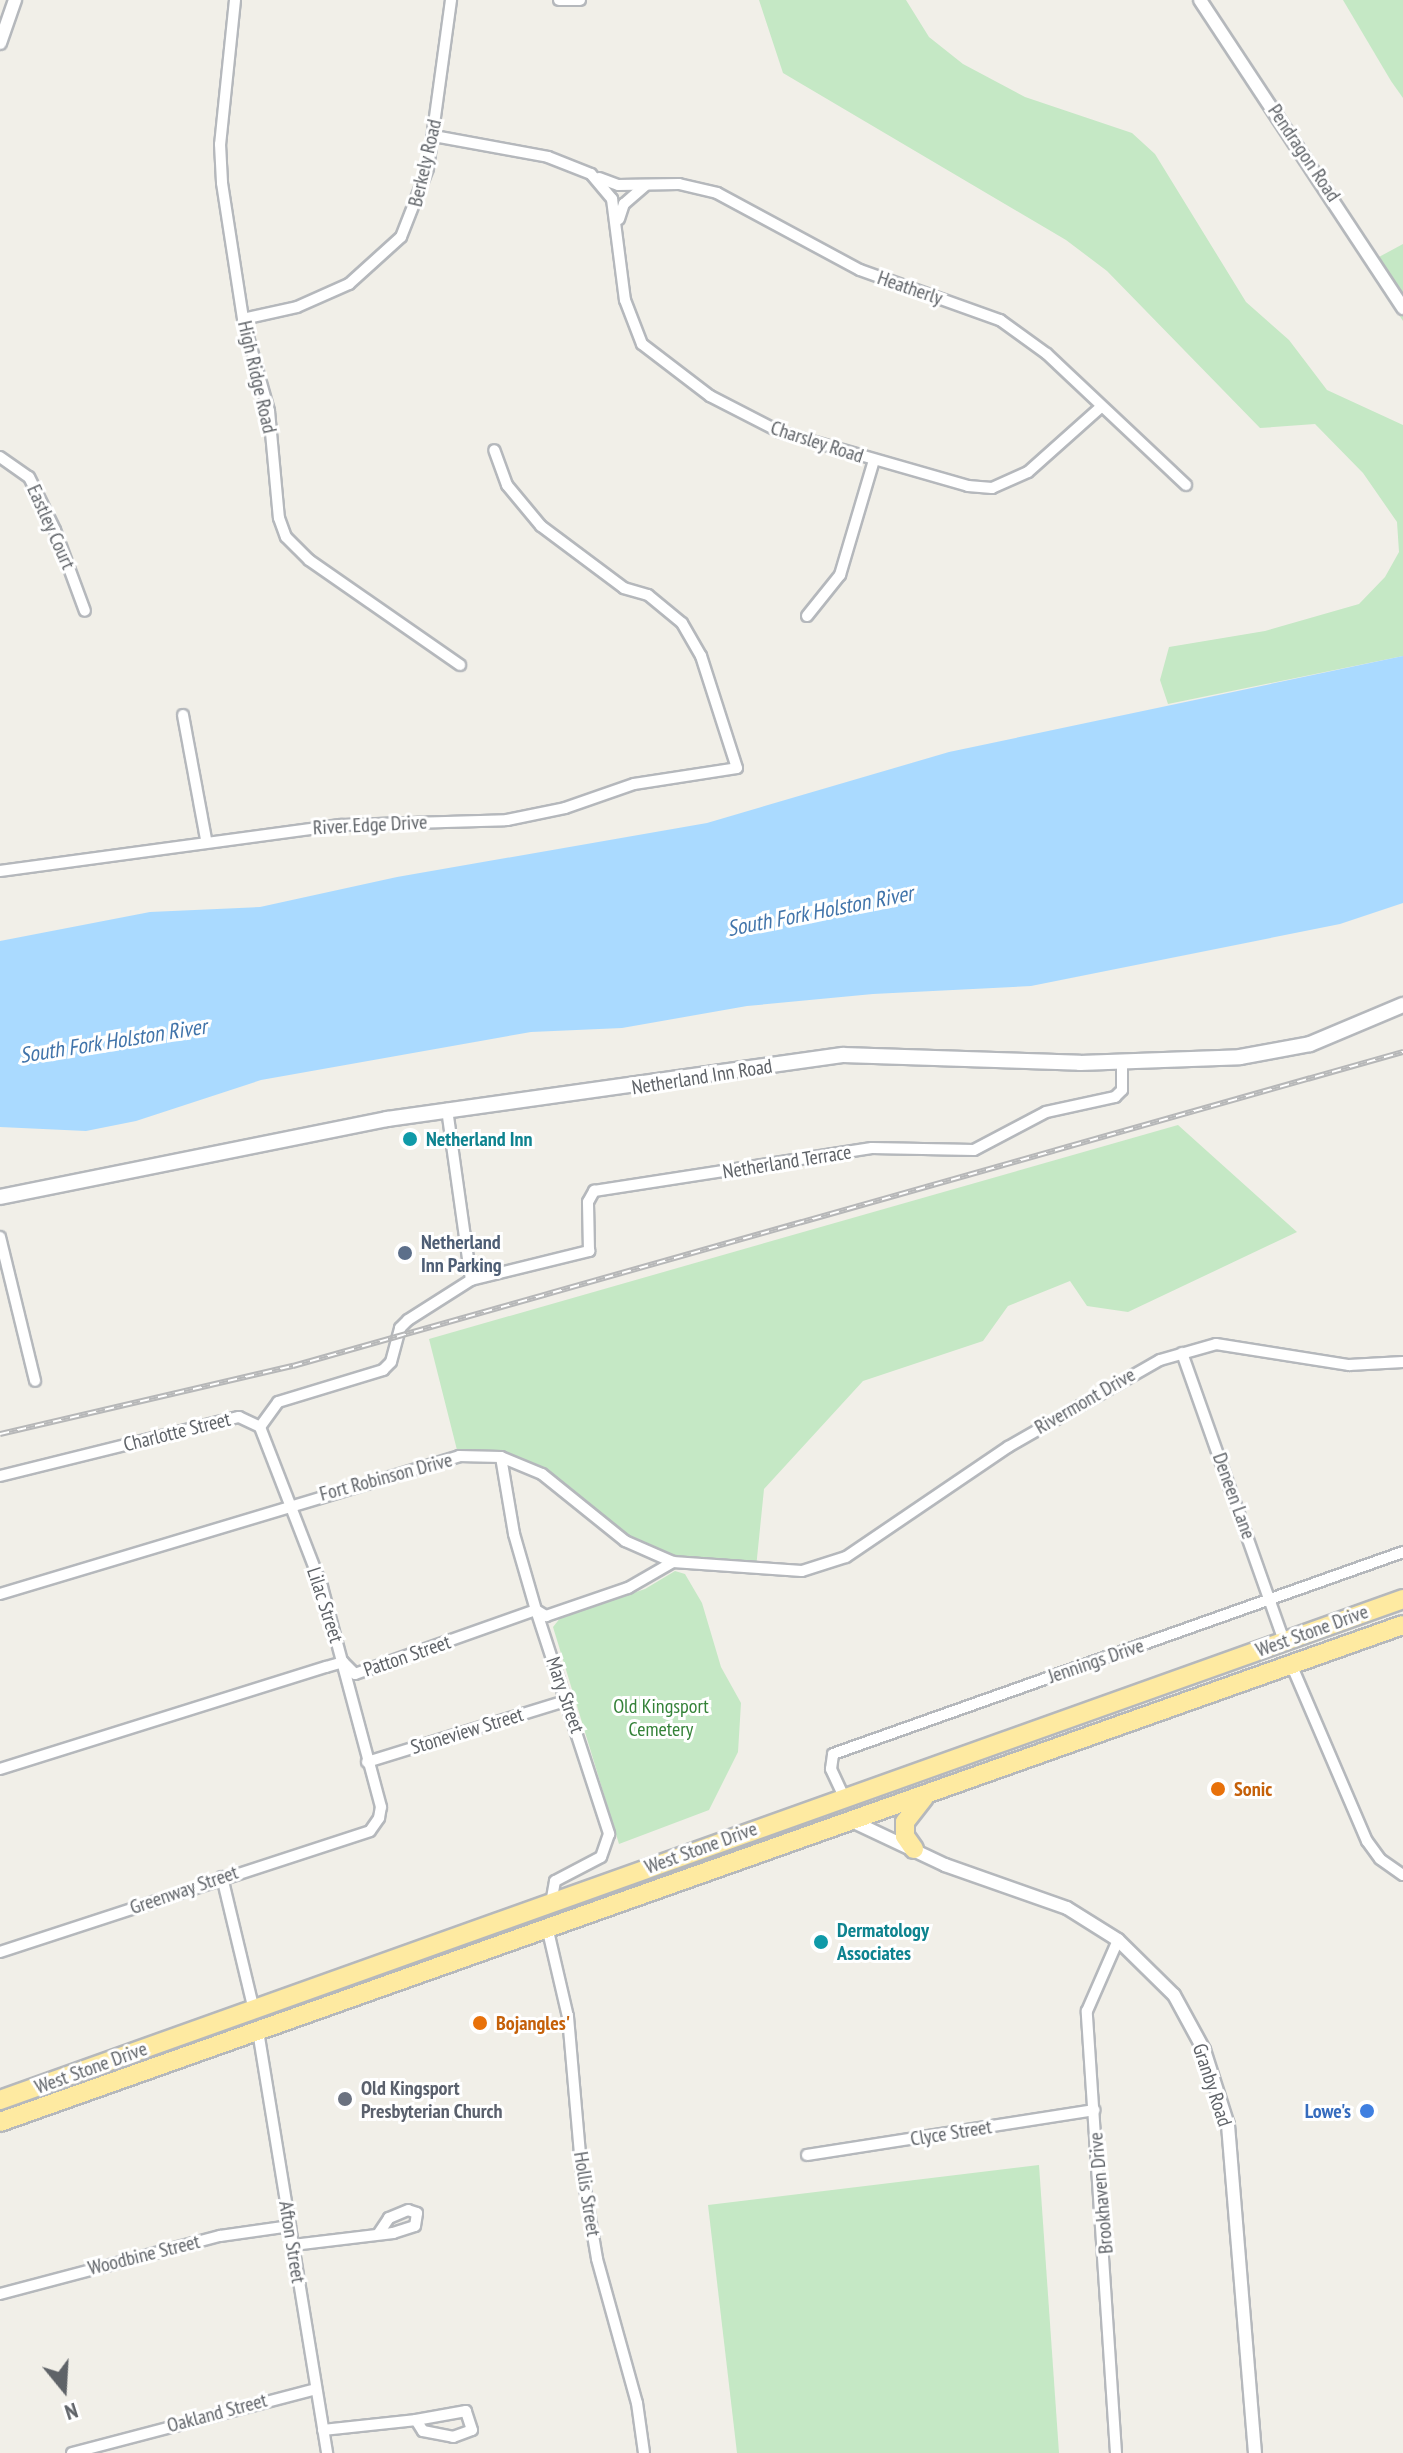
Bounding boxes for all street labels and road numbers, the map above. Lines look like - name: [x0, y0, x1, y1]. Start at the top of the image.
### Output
- street label: Pendragon Road: [1263, 100, 1345, 206]
- street label: Berkely Road: [403, 117, 447, 209]
- street label: Heatherly: [874, 266, 946, 310]
- street label: High Ridge Road: [232, 318, 282, 436]
- street label: Charsley Road: [767, 416, 867, 468]
- street label: Eastley Court: [22, 481, 80, 573]
- street label: River Edge Drive: [312, 810, 428, 840]
- street label: Netherland Inn Road: [630, 1054, 774, 1100]
- street label: Netherland Terrace: [721, 1140, 853, 1184]
- street label: Rivermont Drive: [1031, 1363, 1139, 1439]
- street label: Charlotte Street: [121, 1407, 233, 1457]
- street label: Fort Robinson Drive: [317, 1448, 455, 1506]
- street label: Deneen Lane: [1207, 1450, 1261, 1542]
- street label: Lilac Street: [302, 1564, 348, 1646]
- street label: West Stone Drive: [1253, 1600, 1371, 1662]
- street label: Patton Street: [360, 1630, 454, 1682]
- street label: Jennings Drive: [1045, 1633, 1147, 1689]
- street label: Mary Street: [541, 1654, 589, 1736]
- street label: Stoneview Street: [408, 1702, 526, 1760]
- street label: West Stone Drive: [642, 1817, 760, 1879]
- street label: Greenway Street: [126, 1860, 242, 1920]
- street label: West Stone Drive: [32, 2037, 150, 2099]
- street label: Granby Road: [1187, 2040, 1237, 2130]
- street label: Clyce Street: [909, 2115, 993, 2151]
- street label: Brookhaven Drive: [1084, 2131, 1118, 2255]
- street label: Hollis Street: [568, 2150, 606, 2238]
- street label: Afton Street: [274, 2199, 310, 2285]
- street label: Woodbine Street: [86, 2230, 202, 2280]
- street label: Oakland Street: [164, 2388, 270, 2438]

